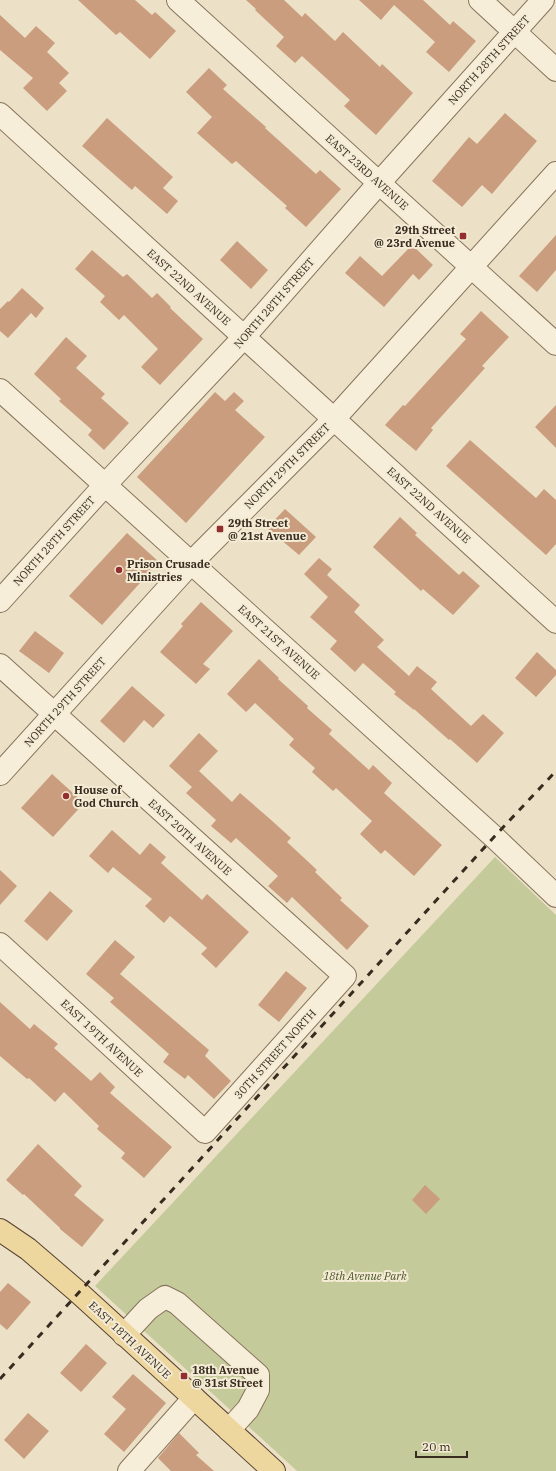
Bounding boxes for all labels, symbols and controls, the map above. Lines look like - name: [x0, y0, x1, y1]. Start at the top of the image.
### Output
- street label: NORTH 28TH STREET: [445, 12, 533, 108]
- street label: EAST 23RD AVENUE: [323, 131, 411, 213]
- place label: 29th Street @ 23rd Avenue: [374, 223, 455, 250]
- marker: 29th Street @ 23rd Avenue: [458, 231, 468, 241]
- street label: EAST 22ND AVENUE: [144, 246, 234, 328]
- street label: NORTH 28TH STREET: [231, 255, 317, 351]
- street label: NORTH 29TH STREET: [241, 420, 333, 512]
- street label: EAST 22ND AVENUE: [384, 464, 474, 546]
- street label: NORTH 28TH STREET: [10, 493, 98, 589]
- place label: 29th Street @ 21st Avenue: [228, 516, 306, 543]
- marker: 29th Street @ 21st Avenue: [215, 524, 225, 534]
- place label: Prison Crusade Ministries: [127, 557, 210, 584]
- marker: Prison Crusade Ministries: [114, 565, 124, 575]
- street label: EAST 21ST AVENUE: [235, 602, 323, 682]
- street label: NORTH 29TH STREET: [21, 654, 109, 750]
- place label: House of God Church: [74, 783, 139, 810]
- marker: House of God Church: [61, 791, 71, 801]
- street label: EAST 20TH AVENUE: [145, 796, 235, 878]
- street label: EAST 19TH AVENUE: [58, 996, 146, 1080]
- street label: 30TH STREET NORTH: [231, 1006, 319, 1102]
- park label: 18th Avenue Park: [323, 1269, 407, 1283]
- street label: EAST 18TH AVENUE: [86, 1298, 174, 1382]
- place label: 18th Avenue @ 31st Street: [192, 1363, 263, 1390]
- marker: 18th Avenue @ 31st Street: [179, 1371, 189, 1381]
- scale bar: [416, 1433, 467, 1459]
- text: 20 m: [422, 1439, 451, 1454]

